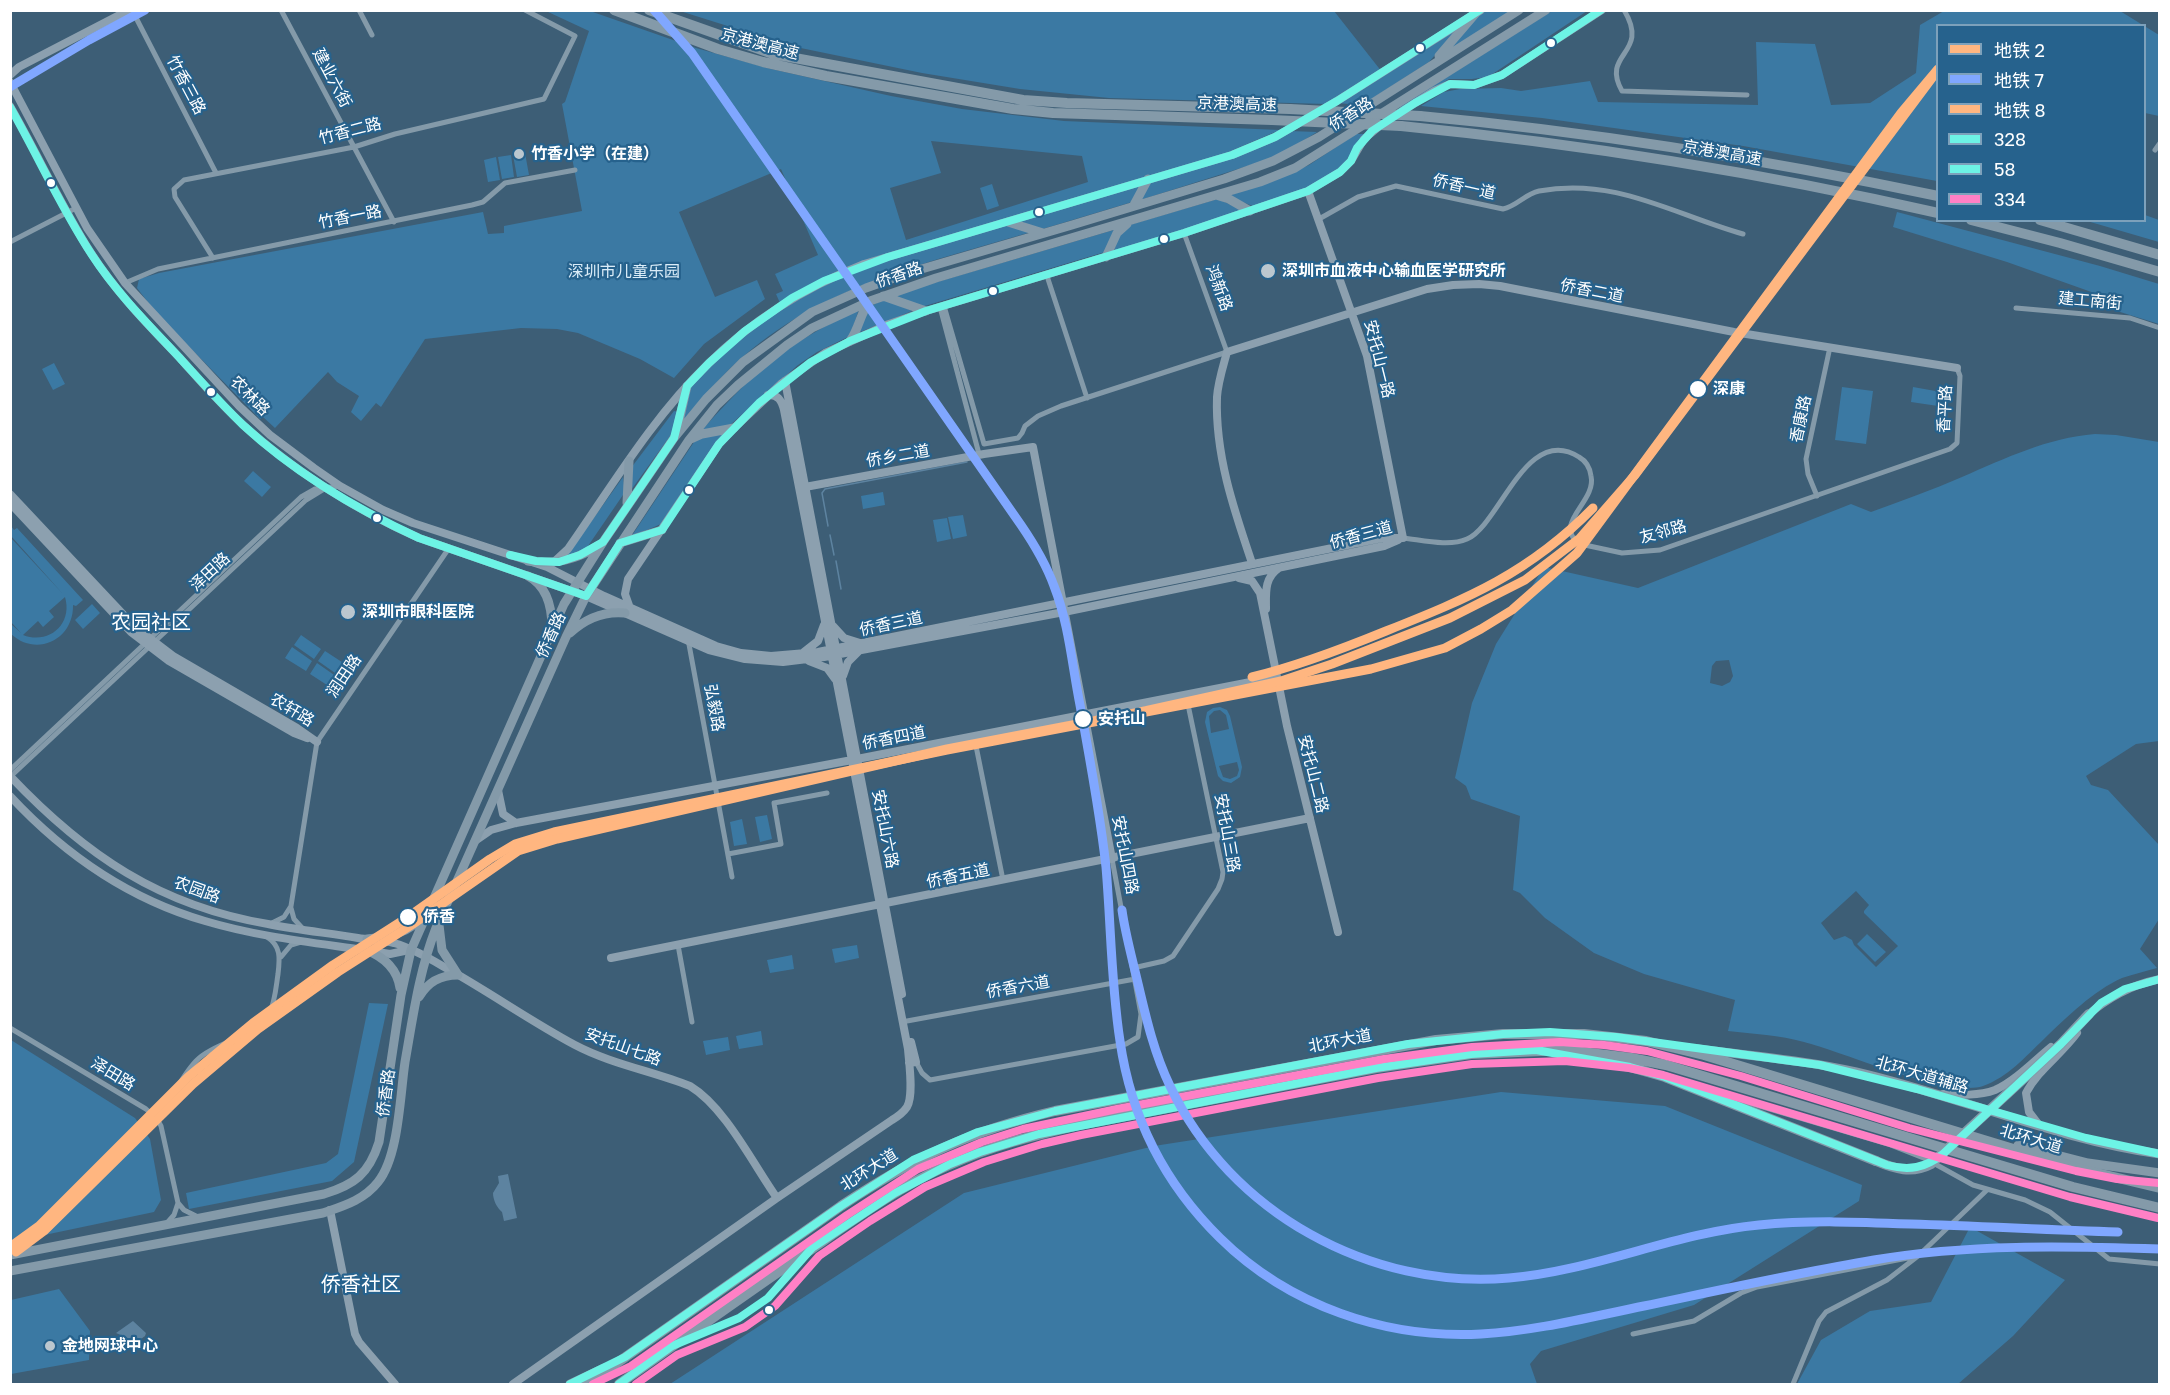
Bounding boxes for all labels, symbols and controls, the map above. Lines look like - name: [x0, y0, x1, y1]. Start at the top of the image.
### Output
- street label: 京港澳高速: [719, 24, 801, 64]
- legend: [1936, 24, 2146, 222]
- unlabelled marker: [1545, 37, 1557, 49]
- text: 地铁 2: [1994, 39, 2045, 61]
- unlabelled marker: [1414, 42, 1426, 54]
- street label: 建业六街: [309, 45, 355, 111]
- street label: 竹香三路: [163, 52, 209, 118]
- text: 地铁 7: [1994, 69, 2044, 91]
- street label: 京港澳高速: [1197, 93, 1277, 115]
- street label: 侨香路: [1326, 93, 1376, 135]
- text: 地铁 8: [1994, 99, 2045, 121]
- street label: 竹香二路: [317, 114, 383, 148]
- text: 328: [1994, 128, 2026, 150]
- street label: 京港澳高速: [1681, 137, 1763, 169]
- place label: 竹香小学（在建）: [531, 144, 659, 164]
- marker: 竹香小学（在建）: [512, 147, 526, 161]
- text: 58: [1994, 158, 2015, 180]
- street label: 侨香一道: [1431, 170, 1497, 204]
- unlabelled marker: [45, 177, 57, 189]
- text: 334: [1994, 188, 2026, 210]
- street label: 竹香一路: [317, 201, 383, 233]
- unlabelled marker: [1033, 206, 1045, 218]
- unlabelled marker: [1158, 233, 1170, 245]
- street label: 侨香路: [873, 258, 925, 292]
- place label: 深圳市血液中心输血医学研究所: [1282, 261, 1506, 281]
- park label: 深圳市儿童乐园: [568, 262, 680, 282]
- street label: 鸿新路: [1202, 262, 1236, 314]
- marker: 深圳市血液中心输血医学研究所: [1259, 262, 1277, 280]
- street label: 侨香二道: [1559, 275, 1625, 307]
- unlabelled marker: [987, 285, 999, 297]
- street label: 建工南街: [2057, 289, 2123, 313]
- street label: 安托山一路: [1360, 318, 1398, 400]
- street label: 农林路: [226, 372, 274, 420]
- marker: 深康: [1688, 379, 1708, 399]
- place label: 深康: [1713, 379, 1745, 399]
- street label: 香平路: [1934, 385, 1956, 433]
- unlabelled marker: [205, 386, 217, 398]
- street label: 香康路: [1787, 394, 1815, 444]
- street label: 侨乡二道: [865, 441, 931, 471]
- unlabelled marker: [683, 484, 695, 496]
- unlabelled marker: [371, 512, 383, 524]
- street label: 侨香三道: [1328, 517, 1394, 553]
- street label: 友邻路: [1637, 517, 1689, 547]
- street label: 泽田路: [186, 549, 234, 595]
- place label: 深圳市眼科医院: [362, 602, 474, 622]
- marker: 深圳市眼科医院: [339, 603, 357, 621]
- street label: 侨香三道: [858, 608, 924, 640]
- street label: 侨香路: [532, 609, 570, 661]
- district label: 农园社区: [111, 611, 191, 635]
- street label: 润田路: [323, 651, 365, 701]
- street label: 弘毅路: [700, 683, 728, 733]
- street label: 农轩路: [266, 689, 318, 731]
- marker: 安托山: [1073, 709, 1093, 729]
- place label: 安托山: [1098, 709, 1146, 729]
- street label: 侨香四道: [861, 722, 927, 754]
- street label: 安托山二路: [1294, 733, 1332, 815]
- street label: 安托山六路: [868, 788, 902, 870]
- street label: 安托山三路: [1211, 792, 1243, 874]
- street label: 安托山四路: [1108, 814, 1142, 896]
- street label: 侨香五道: [925, 860, 991, 892]
- street label: 农园路: [171, 873, 223, 907]
- marker: 侨香: [398, 907, 418, 927]
- place label: 侨香: [423, 907, 455, 927]
- street label: 侨香六道: [985, 972, 1051, 1002]
- street label: 安托山七路: [582, 1024, 664, 1070]
- street label: 北环大道: [1307, 1025, 1373, 1057]
- street label: 泽田路: [87, 1053, 139, 1095]
- street label: 北环大道辅路: [1873, 1053, 1971, 1097]
- street label: 侨香路: [373, 1068, 399, 1118]
- street label: 北环大道: [1998, 1120, 2064, 1158]
- street label: 北环大道: [837, 1145, 901, 1195]
- district label: 侨香社区: [321, 1273, 401, 1297]
- unlabelled marker: [763, 1304, 775, 1316]
- place label: 金地网球中心: [62, 1336, 158, 1356]
- marker: 金地网球中心: [43, 1339, 57, 1353]

